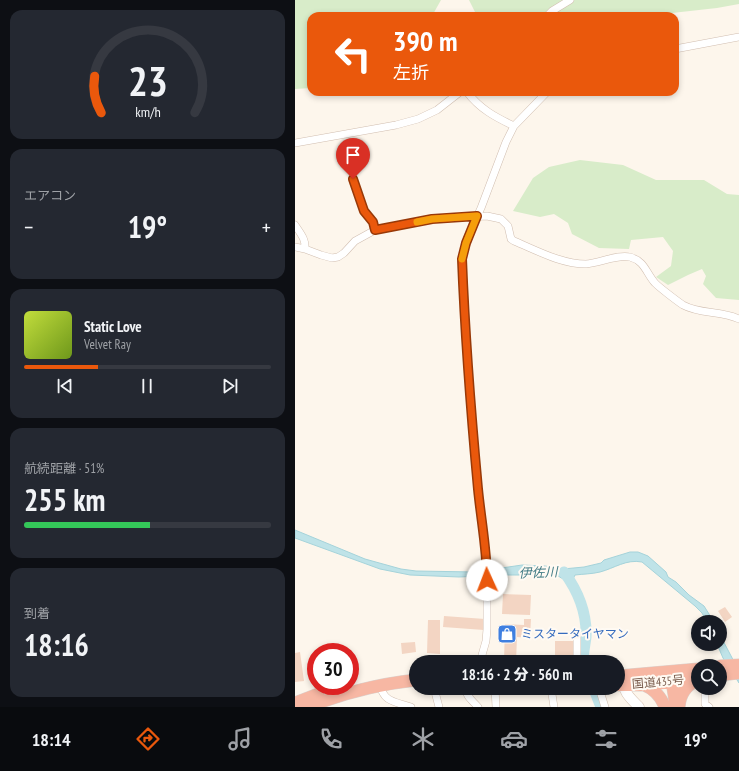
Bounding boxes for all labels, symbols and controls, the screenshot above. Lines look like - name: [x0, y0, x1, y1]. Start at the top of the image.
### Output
- text: 390 m: [393, 22, 457, 59]
- icon: left: [327, 28, 379, 80]
- text: 23: [128, 54, 167, 107]
- text: 左折: [393, 61, 429, 84]
- text: km/h: [135, 101, 160, 120]
- pin: [336, 138, 370, 179]
- icon: arrive: [342, 144, 364, 166]
- text: エアコン: [24, 187, 76, 204]
- text: 19°: [128, 207, 167, 246]
- text: −: [24, 213, 33, 241]
- text: +: [262, 213, 271, 241]
- text: Static Love: [84, 317, 142, 336]
- text: Velvet Ray: [84, 336, 131, 353]
- icon: previous: [54, 375, 76, 397]
- icon: pause: [136, 375, 158, 397]
- icon: next: [219, 375, 241, 397]
- text: 航続距離 · 51%: [24, 460, 104, 477]
- text: 255 km: [24, 480, 105, 519]
- position arrow: [466, 559, 508, 601]
- water label: 伊佐川: [518, 563, 560, 582]
- text: 到着: [24, 605, 50, 622]
- map controls: [691, 615, 727, 695]
- button: sound: [691, 615, 727, 651]
- shop icon: ミスタータイヤマン: [496, 623, 518, 645]
- text: 18:16: [24, 625, 89, 664]
- place label: ミスタータイヤマン: [521, 626, 629, 641]
- speed limit sign: 30: [307, 643, 359, 695]
- button: search: [691, 659, 727, 695]
- text: 18:16 · 2 分 · 560 m: [462, 665, 572, 684]
- street label: 国道435号: [631, 672, 685, 691]
- icon: directions: [134, 725, 162, 753]
- icon: music: [226, 725, 254, 753]
- icon: phone: [317, 725, 345, 753]
- icon: climate: [409, 725, 437, 753]
- icon: car: [500, 725, 528, 753]
- icon: filters: [592, 725, 620, 753]
- text: 18:14: [32, 728, 71, 751]
- text: 19°: [683, 728, 707, 751]

